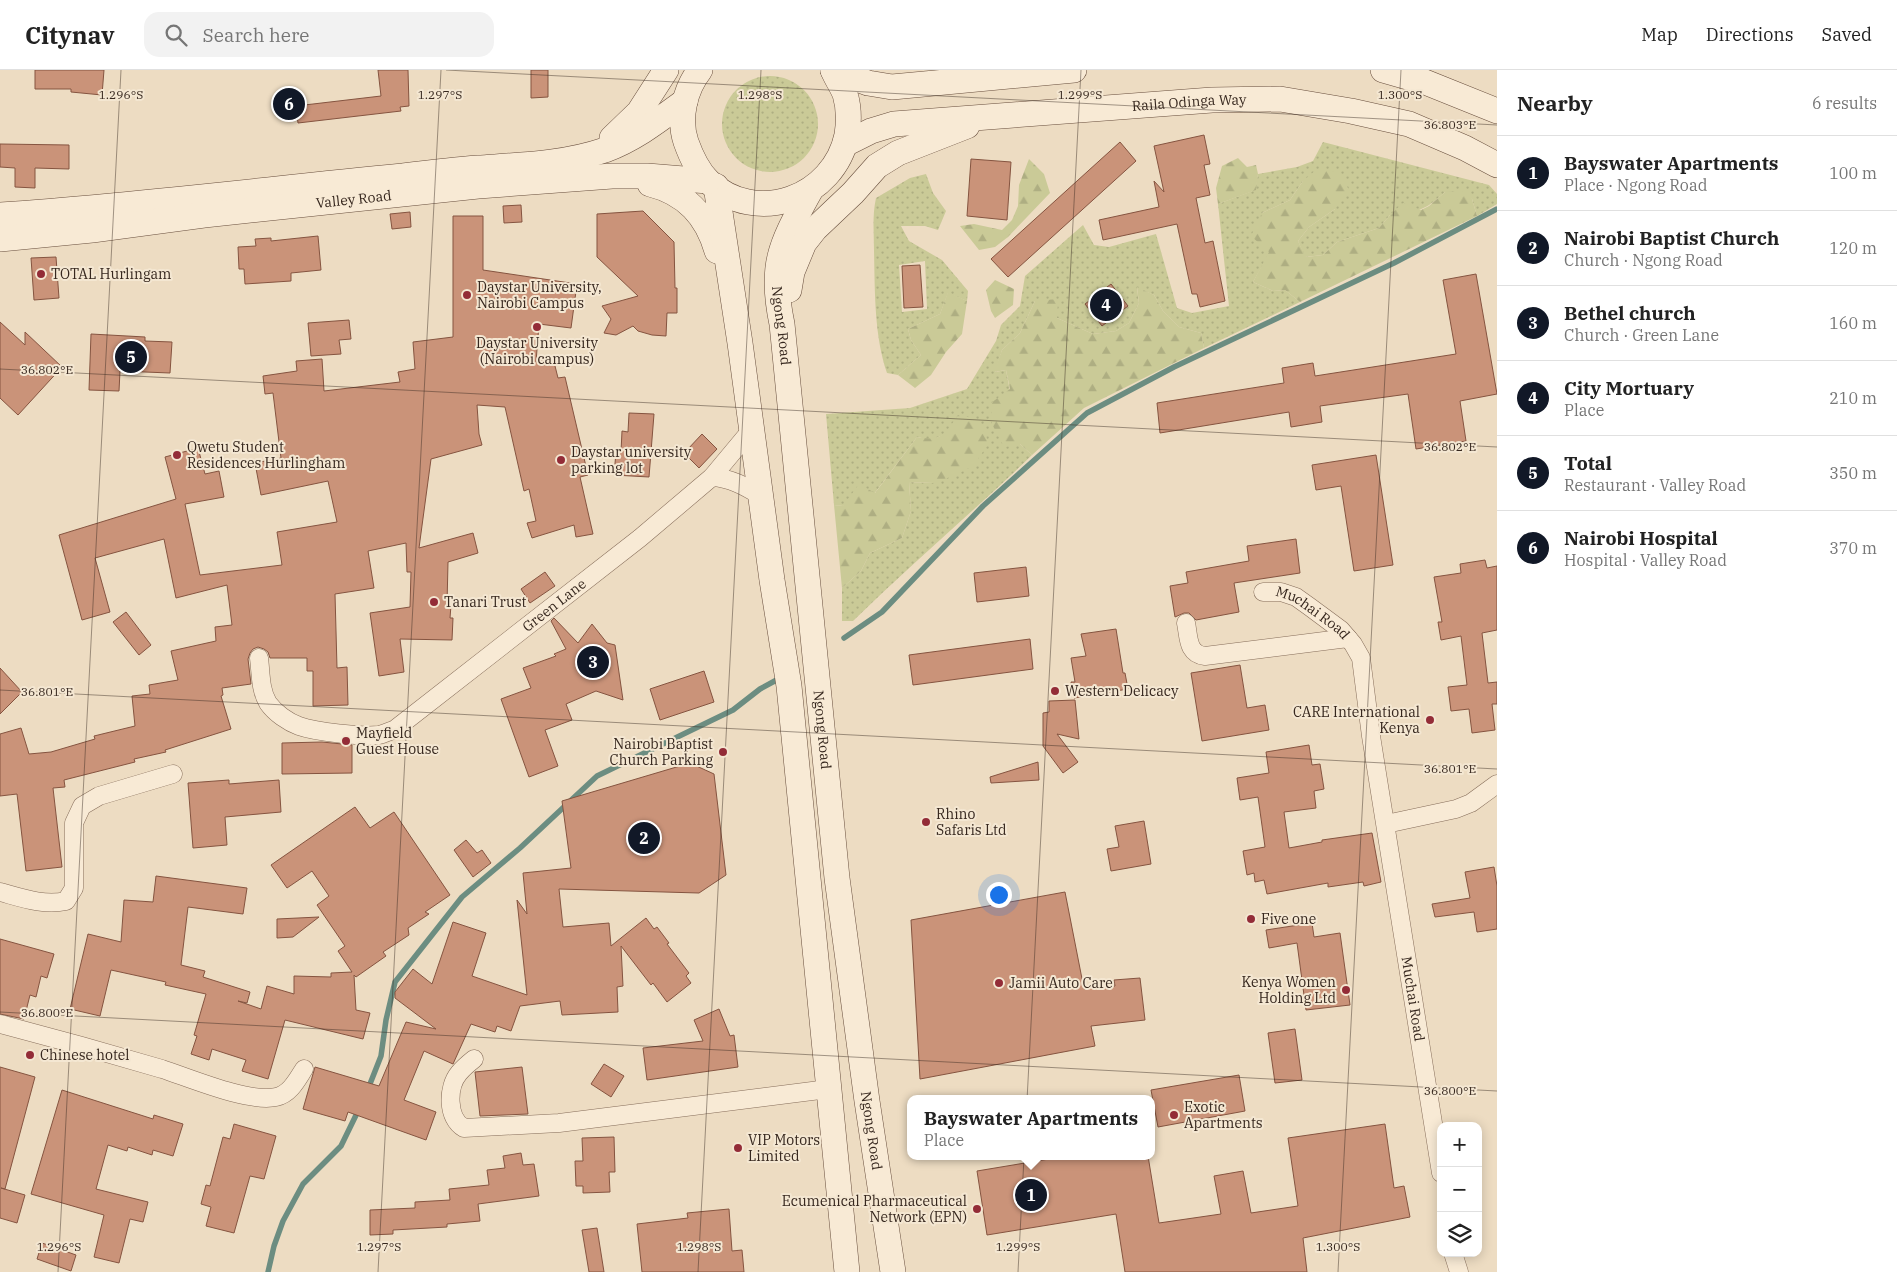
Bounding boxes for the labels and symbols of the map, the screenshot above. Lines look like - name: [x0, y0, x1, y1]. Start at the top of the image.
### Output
- pin: 6: [273, 85, 305, 123]
- text: 1.296°S: [99, 87, 143, 102]
- text: 1.297°S: [418, 87, 462, 102]
- text: 1.298°S: [738, 87, 782, 102]
- text: 1.299°S: [1058, 87, 1102, 102]
- text: 1.300°S: [1378, 87, 1422, 102]
- street label: Raila Odinga Way: [1131, 90, 1247, 115]
- text: 36.803°E: [1424, 117, 1476, 132]
- street label: Valley Road: [315, 186, 393, 212]
- place label: TOTAL Hurlingam: [51, 265, 171, 283]
- marker: TOTAL Hurlingam: [35, 268, 47, 280]
- place label: Daystar University, Nairobi Campus: [477, 278, 602, 312]
- street label: Ngong Road: [768, 286, 795, 367]
- pin: 4: [1090, 286, 1122, 324]
- marker: Daystar University, Nairobi Campus: [461, 289, 473, 301]
- marker: Daystar University (Nairobi campus): [531, 321, 543, 333]
- place label: Daystar University (Nairobi campus): [476, 334, 598, 368]
- pin: 5: [115, 338, 147, 376]
- text: 36.802°E: [21, 362, 73, 377]
- place label: Qwetu Student Residences Hurlingham: [187, 438, 345, 472]
- text: 36.802°E: [1424, 439, 1476, 454]
- place label: Daystar university parking lot: [571, 443, 692, 477]
- marker: Qwetu Student Residences Hurlingham: [171, 449, 183, 461]
- marker: Daystar university parking lot: [555, 454, 567, 466]
- street label: Green Lane: [519, 575, 590, 636]
- street label: Muchai Road: [1274, 582, 1354, 643]
- place label: Tanari Trust: [444, 593, 526, 611]
- marker: Tanari Trust: [428, 596, 440, 608]
- pin: 3: [577, 643, 609, 681]
- place label: Western Delicacy: [1065, 682, 1179, 700]
- text: 36.801°E: [21, 684, 73, 699]
- marker: Western Delicacy: [1049, 685, 1061, 697]
- street label: Ngong Road: [809, 689, 835, 771]
- place label: CARE International Kenya: [1293, 703, 1420, 737]
- marker: CARE International Kenya: [1424, 714, 1436, 726]
- place label: Mayfield Guest House: [356, 724, 439, 758]
- marker: Mayfield Guest House: [340, 735, 352, 747]
- place label: Nairobi Baptist Church Parking: [610, 735, 713, 769]
- marker: Nairobi Baptist Church Parking: [717, 746, 729, 758]
- text: 36.801°E: [1424, 761, 1476, 776]
- place label: Rhino Safaris Ltd: [936, 805, 1007, 839]
- marker: Rhino Safaris Ltd: [920, 816, 932, 828]
- pin: 2: [628, 819, 660, 857]
- your location: [986, 882, 1012, 908]
- place label: Five one: [1261, 910, 1316, 928]
- marker: Five one: [1245, 913, 1257, 925]
- street label: Muchai Road: [1397, 955, 1429, 1043]
- place label: Kenya Women Holding Ltd: [1241, 973, 1336, 1007]
- place label: Jamii Auto Care: [1009, 974, 1113, 992]
- marker: Jamii Auto Care: [993, 977, 1005, 989]
- marker: Kenya Women Holding Ltd: [1340, 984, 1352, 996]
- text: 36.800°E: [21, 1005, 73, 1020]
- place label: Chinese hotel: [40, 1046, 130, 1064]
- marker: Chinese hotel: [24, 1049, 36, 1061]
- text: 36.800°E: [1424, 1083, 1476, 1098]
- street label: Ngong Road: [857, 1090, 886, 1172]
- place label: Exotic Apartments: [1184, 1098, 1263, 1132]
- marker: Exotic Apartments: [1168, 1109, 1180, 1121]
- place label: VIP Motors Limited: [748, 1131, 820, 1165]
- marker: VIP Motors Limited: [732, 1142, 744, 1154]
- pin: 1: [1015, 1176, 1047, 1214]
- place label: Ecumenical Pharmaceutical Network (EPN): [782, 1192, 967, 1226]
- marker: Ecumenical Pharmaceutical Network (EPN): [971, 1203, 983, 1215]
- text: 1.296°S: [37, 1239, 81, 1254]
- text: 1.297°S: [357, 1239, 401, 1254]
- text: 1.298°S: [677, 1239, 721, 1254]
- text: 1.299°S: [996, 1239, 1040, 1254]
- text: 1.300°S: [1316, 1239, 1360, 1254]

